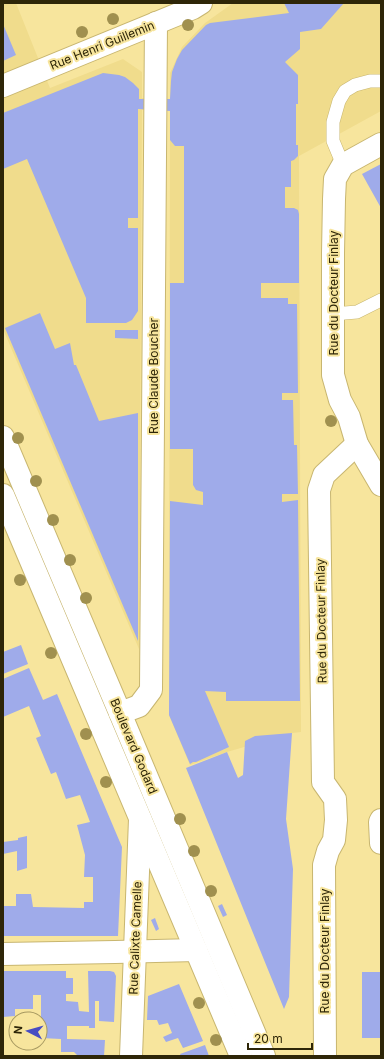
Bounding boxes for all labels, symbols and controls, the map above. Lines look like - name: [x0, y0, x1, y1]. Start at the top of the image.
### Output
- street label: Rue Henri Guillemin: [48, 17, 156, 73]
- street label: Rue du Docteur Finlay: [326, 230, 341, 355]
- street label: Rue Claude Boucher: [146, 318, 161, 434]
- street label: Rue du Docteur Finlay: [312, 558, 330, 684]
- street label: Boulevard Godard: [107, 696, 161, 796]
- street label: Rue Calixte Camelle: [126, 881, 144, 995]
- street label: Rue du Docteur Finlay: [317, 888, 332, 1013]
- north arrow: [8, 1011, 48, 1051]
- text: N: [11, 1025, 25, 1035]
- scale bar: [248, 1025, 312, 1051]
- text: 20 m: [254, 1031, 283, 1046]

